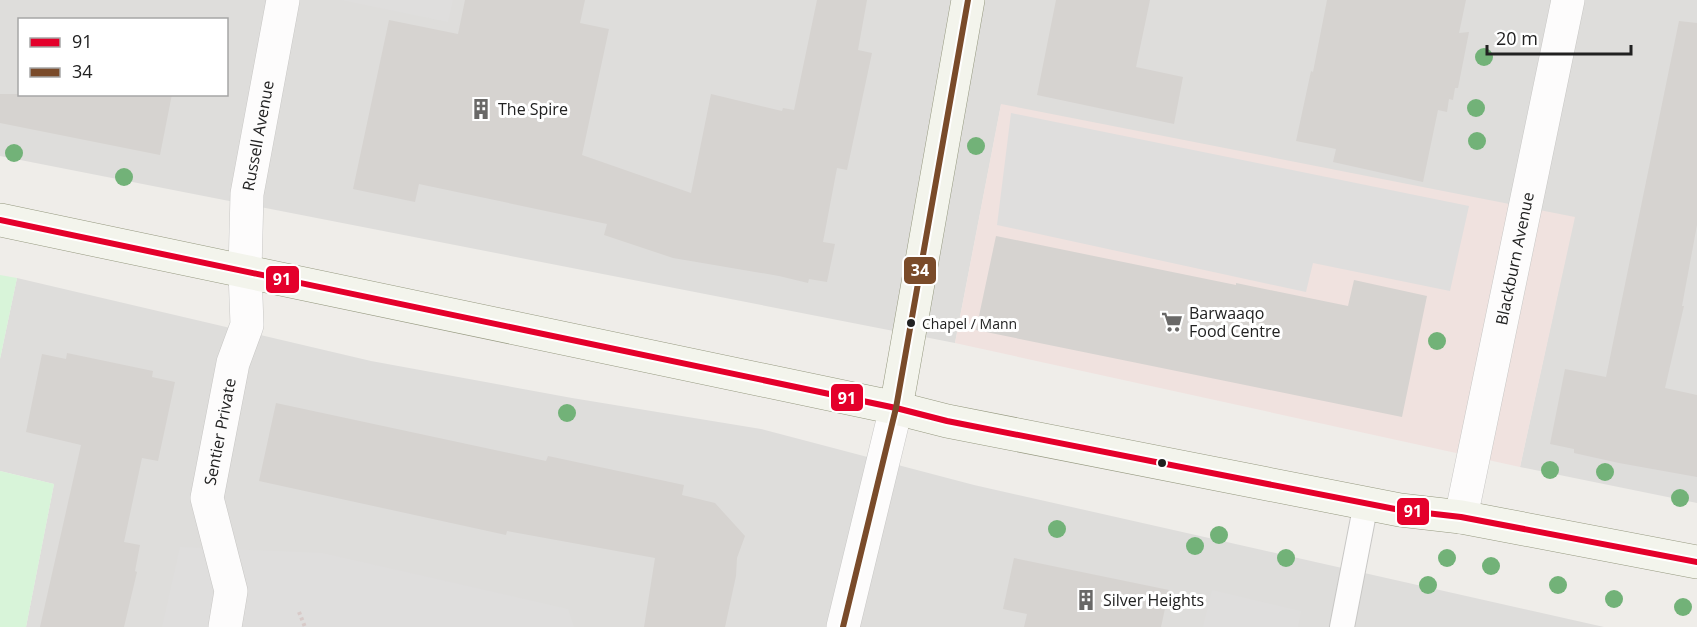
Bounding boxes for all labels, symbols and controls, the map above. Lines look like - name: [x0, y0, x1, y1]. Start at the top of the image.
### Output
- legend: [18, 18, 228, 96]
- scale bar: [1487, 18, 1631, 56]
- text: 20 m: [1496, 26, 1538, 50]
- text: 91: [72, 29, 93, 53]
- text: 34: [72, 59, 93, 83]
- street label: Russell Avenue: [237, 79, 279, 193]
- building icon: The Spire: [469, 97, 493, 121]
- place label: The Spire: [498, 98, 568, 120]
- street label: Blackburn Avenue: [1490, 190, 1539, 327]
- line badge: 34: [903, 256, 937, 285]
- text: 34: [911, 259, 929, 281]
- line badge: 91: [265, 265, 300, 294]
- text: 91: [273, 268, 291, 290]
- place label: Barwaaqo Food Centre: [1189, 302, 1281, 342]
- supermarket icon: Barwaaqo Food Centre: [1160, 310, 1184, 334]
- place label: Chapel / Mann: [922, 314, 1017, 333]
- marker: Chapel / Mann: [905, 317, 917, 329]
- street label: Sentier Private: [199, 376, 241, 487]
- line badge: 91: [830, 383, 864, 412]
- text: 91: [838, 387, 856, 409]
- unlabelled marker: [1156, 457, 1168, 469]
- line badge: 91: [1396, 497, 1430, 526]
- text: 91: [1404, 500, 1422, 522]
- building icon: Silver Heights: [1074, 588, 1098, 612]
- place label: Silver Heights: [1103, 589, 1204, 611]

